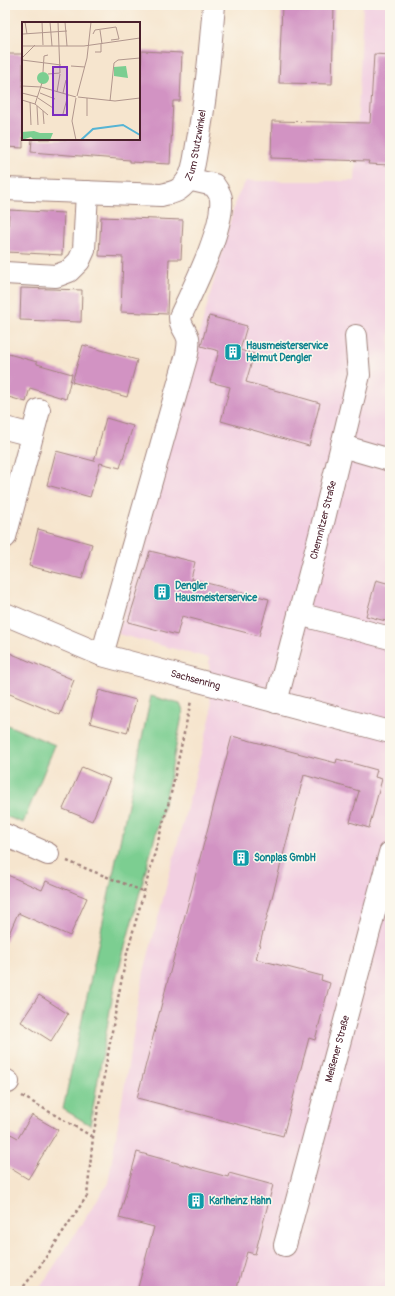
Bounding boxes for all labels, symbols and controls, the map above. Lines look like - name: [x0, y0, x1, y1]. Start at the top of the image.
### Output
- inset map: [22, 22, 140, 140]
- street label: Zum Stutzwinkel: [183, 109, 209, 183]
- place label: Hausmeisterservice Helmut Dengler: [246, 340, 329, 364]
- building icon: Hausmeisterservice Helmut Dengler: [223, 342, 243, 362]
- street label: Chemnitzer Straße: [308, 480, 339, 561]
- place label: Dengler Hausmeisterservice: [175, 580, 258, 604]
- building icon: Dengler Hausmeisterservice: [152, 582, 172, 602]
- street label: Sachsenring: [169, 668, 222, 692]
- building icon: Sonplas GmbH: [231, 848, 251, 868]
- place label: Sonplas GmbH: [254, 852, 317, 864]
- street label: Meißener Straße: [323, 1014, 352, 1084]
- building icon: Karlheinz Hahn: [186, 1191, 206, 1211]
- place label: Karlheinz Hahn: [209, 1195, 272, 1207]

